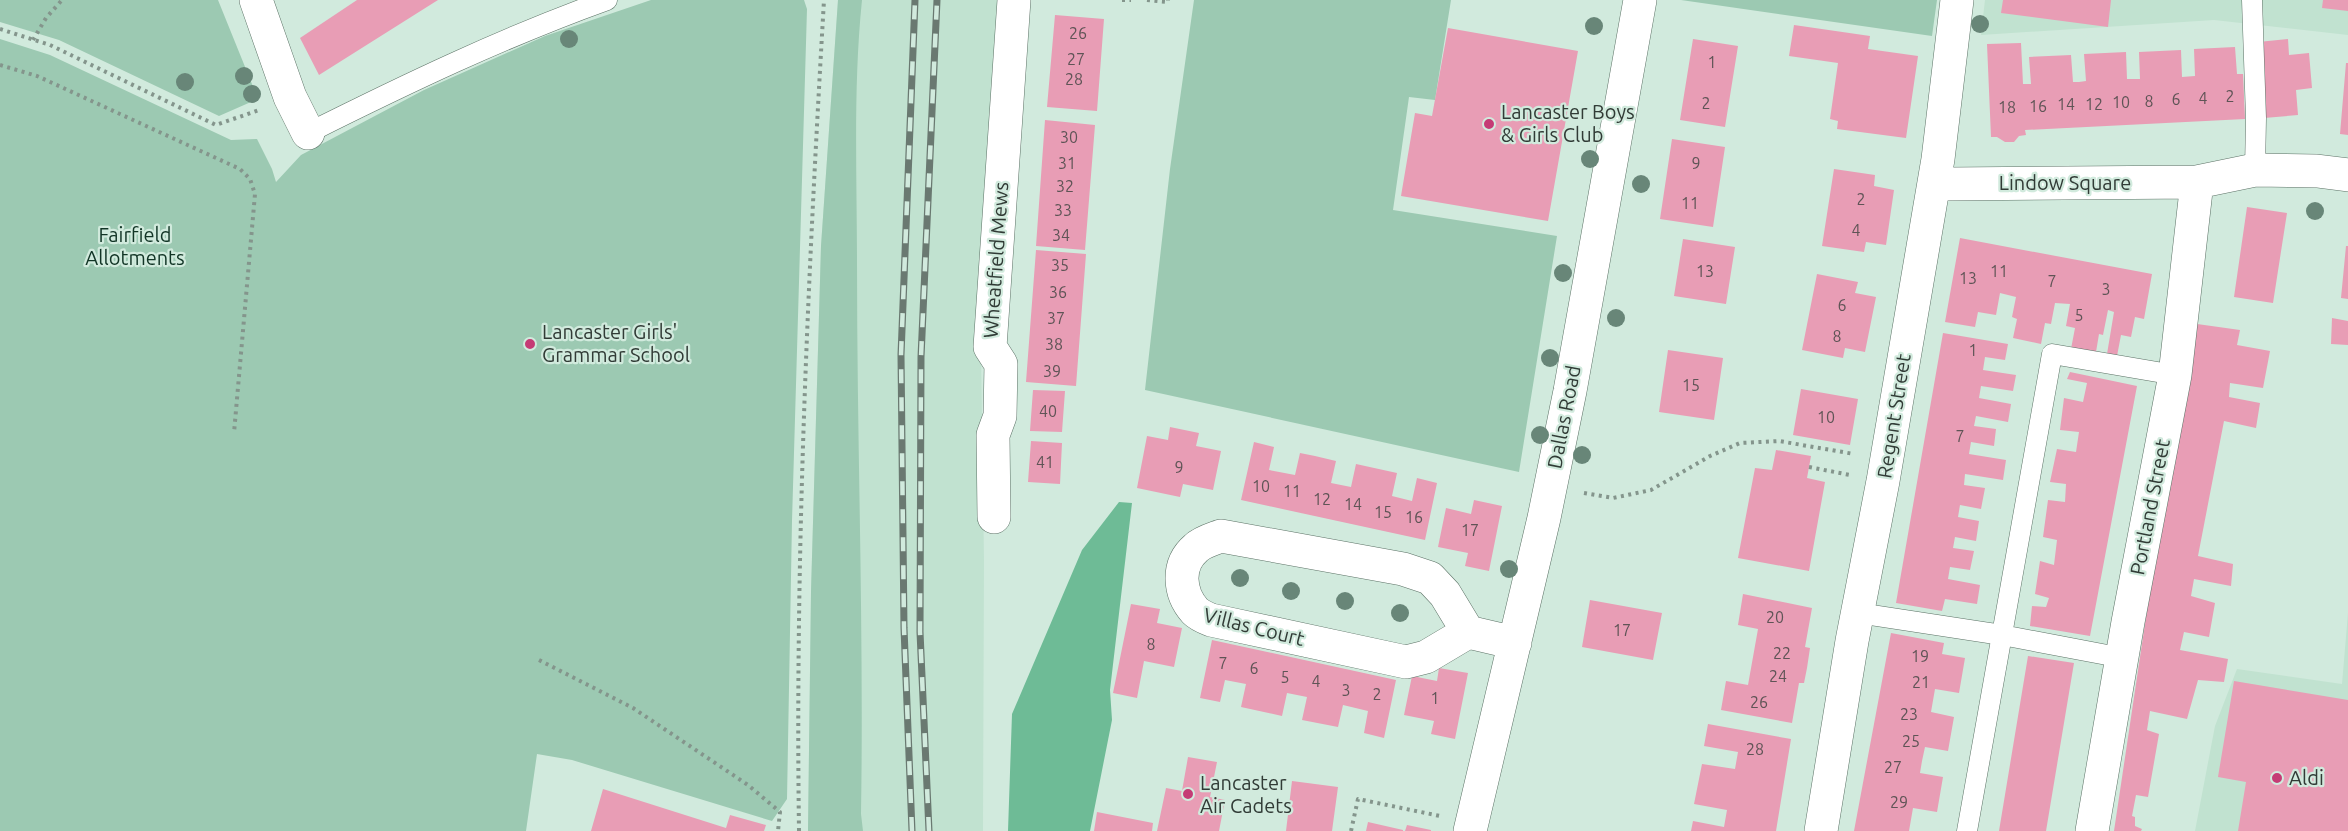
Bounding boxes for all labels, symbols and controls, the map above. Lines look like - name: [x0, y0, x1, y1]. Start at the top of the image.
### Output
- house number: 26: [1069, 24, 1087, 42]
- house number: 27: [1067, 50, 1085, 68]
- house number: 1: [1707, 53, 1717, 71]
- house number: 28: [1065, 70, 1083, 88]
- house number: 2: [2225, 87, 2235, 105]
- house number: 4: [2198, 89, 2208, 107]
- house number: 6: [2171, 90, 2181, 108]
- house number: 8: [2144, 92, 2154, 110]
- house number: 10: [2112, 93, 2130, 111]
- house number: 2: [1701, 94, 1711, 112]
- house number: 14: [2057, 95, 2075, 113]
- house number: 12: [2085, 95, 2103, 113]
- house number: 16: [2029, 97, 2047, 115]
- house number: 18: [1998, 98, 2016, 116]
- place label: Lancaster Boys & Girls Club: [1501, 100, 1635, 146]
- marker: Lancaster Boys & Girls Club: [1482, 117, 1496, 131]
- house number: 30: [1060, 128, 1078, 146]
- house number: 31: [1058, 154, 1076, 172]
- house number: 9: [1691, 154, 1701, 172]
- street label: Lindow Square: [1999, 171, 2131, 194]
- house number: 32: [1056, 177, 1074, 195]
- street label: Wheatfield Mews: [979, 181, 1012, 339]
- house number: 2: [1856, 190, 1866, 208]
- house number: 11: [1681, 194, 1699, 212]
- house number: 33: [1054, 201, 1072, 219]
- house number: 4: [1851, 221, 1861, 239]
- park label: Fairfield Allotments: [85, 223, 185, 269]
- house number: 34: [1052, 226, 1070, 244]
- house number: 35: [1051, 256, 1069, 274]
- house number: 13: [1696, 262, 1714, 280]
- house number: 11: [1990, 262, 2008, 280]
- house number: 13: [1959, 269, 1977, 287]
- house number: 7: [2047, 272, 2057, 290]
- house number: 3: [2101, 280, 2111, 298]
- house number: 36: [1049, 283, 1067, 301]
- house number: 6: [1837, 296, 1847, 314]
- house number: 5: [2074, 306, 2084, 324]
- house number: 37: [1047, 309, 1065, 327]
- place label: Lancaster Girls' Grammar School: [542, 320, 690, 366]
- house number: 8: [1832, 327, 1842, 345]
- house number: 38: [1045, 335, 1063, 353]
- marker: Lancaster Girls' Grammar School: [523, 337, 537, 351]
- house number: 1: [1968, 341, 1978, 359]
- street label: Regent Street: [1872, 352, 1915, 480]
- house number: 39: [1043, 362, 1061, 380]
- street label: Dallas Road: [1542, 363, 1585, 470]
- house number: 15: [1682, 376, 1700, 394]
- house number: 40: [1039, 402, 1057, 420]
- house number: 10: [1817, 408, 1835, 426]
- house number: 7: [1955, 427, 1965, 445]
- street label: Portland Street: [2125, 437, 2174, 577]
- house number: 41: [1036, 453, 1054, 471]
- house number: 9: [1174, 458, 1184, 476]
- house number: 10: [1252, 477, 1270, 495]
- house number: 11: [1283, 482, 1301, 500]
- house number: 12: [1313, 490, 1331, 508]
- house number: 14: [1344, 495, 1362, 513]
- house number: 15: [1374, 503, 1392, 521]
- house number: 16: [1405, 508, 1423, 526]
- house number: 17: [1461, 521, 1479, 539]
- street label: Villas Court: [1201, 603, 1307, 650]
- house number: 20: [1766, 608, 1784, 626]
- house number: 17: [1613, 621, 1631, 639]
- house number: 8: [1146, 635, 1156, 653]
- house number: 22: [1773, 644, 1791, 662]
- house number: 19: [1911, 647, 1929, 665]
- house number: 7: [1218, 654, 1228, 672]
- house number: 6: [1249, 659, 1259, 677]
- house number: 24: [1769, 667, 1787, 685]
- house number: 5: [1280, 668, 1290, 686]
- house number: 4: [1311, 672, 1321, 690]
- house number: 21: [1912, 673, 1930, 691]
- house number: 3: [1341, 681, 1351, 699]
- house number: 2: [1372, 685, 1382, 703]
- house number: 1: [1430, 689, 1440, 707]
- house number: 26: [1750, 693, 1768, 711]
- house number: 23: [1900, 705, 1918, 723]
- house number: 25: [1902, 732, 1920, 750]
- house number: 28: [1746, 740, 1764, 758]
- house number: 27: [1884, 758, 1902, 776]
- place label: Aldi: [2289, 766, 2324, 789]
- place label: Lancaster Air Cadets: [1200, 771, 1292, 817]
- marker: Aldi: [2270, 771, 2284, 785]
- marker: Lancaster Air Cadets: [1181, 787, 1195, 801]
- house number: 29: [1890, 793, 1908, 811]

